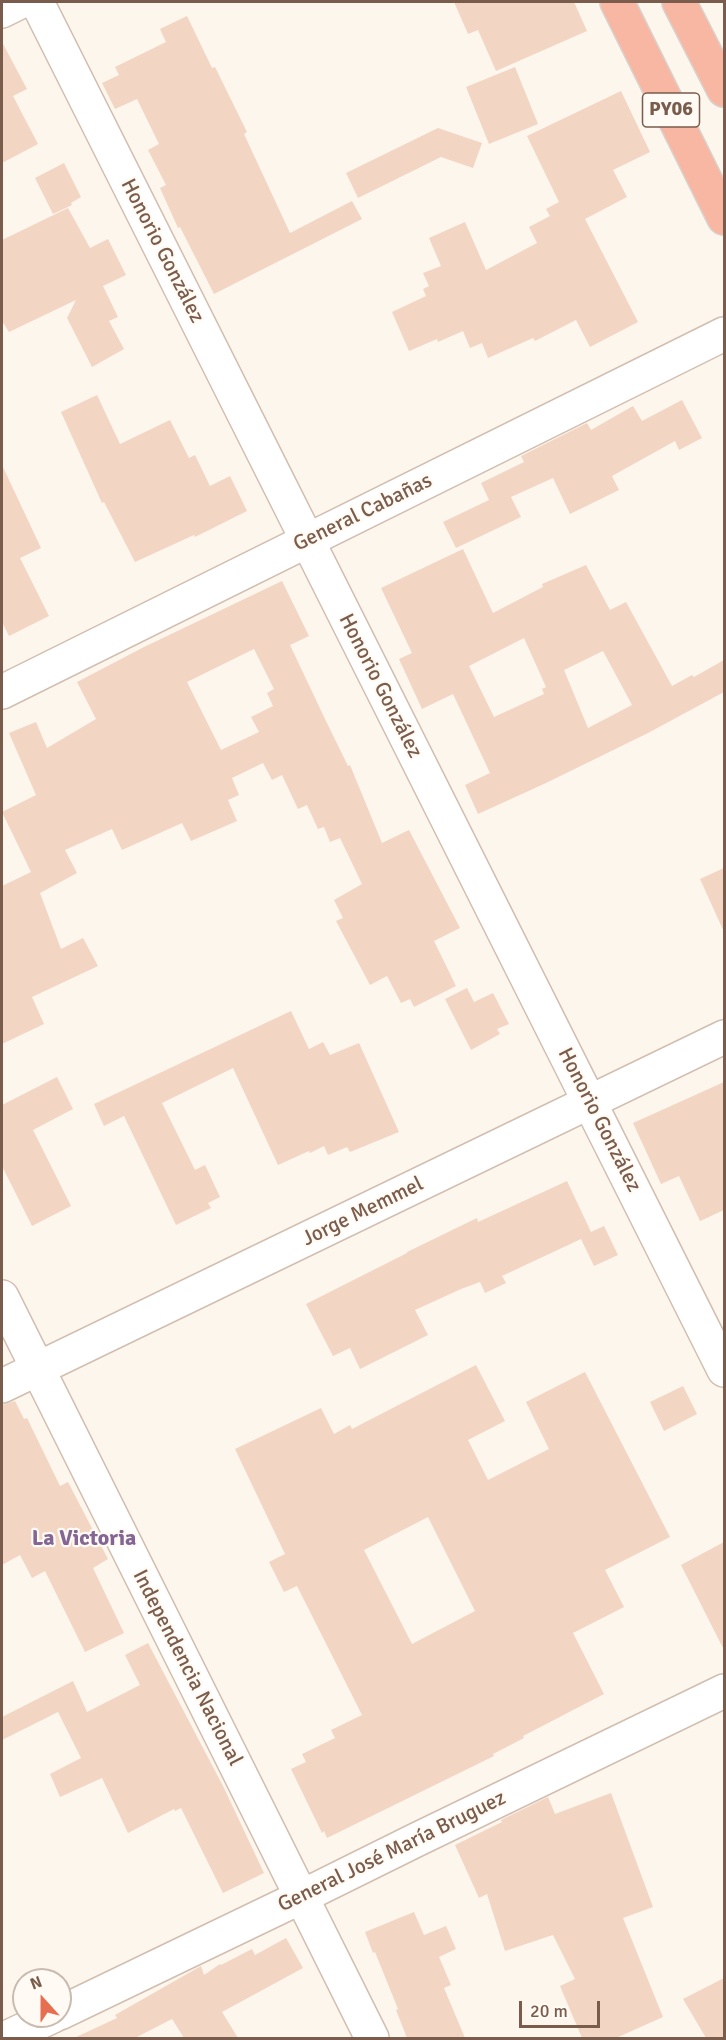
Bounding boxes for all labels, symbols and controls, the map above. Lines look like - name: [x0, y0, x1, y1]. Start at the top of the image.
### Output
- road number: PY06: [642, 93, 700, 127]
- street label: Honorio González: [115, 175, 209, 327]
- street label: General Cabañas: [290, 469, 436, 557]
- street label: Honorio González: [333, 610, 427, 762]
- street label: Honorio González: [552, 1044, 646, 1196]
- street label: Jorge Memmel: [298, 1172, 428, 1252]
- district label: La Victoria: [32, 1526, 136, 1552]
- street label: Independencia Nacional: [127, 1566, 247, 1770]
- street label: General José María Bruguez: [274, 1786, 510, 1918]
- north arrow: [12, 1968, 72, 2028]
- text: N: [27, 1972, 45, 1994]
- scale bar: [522, 1989, 603, 2027]
- text: 20 m: [530, 2000, 568, 2022]

